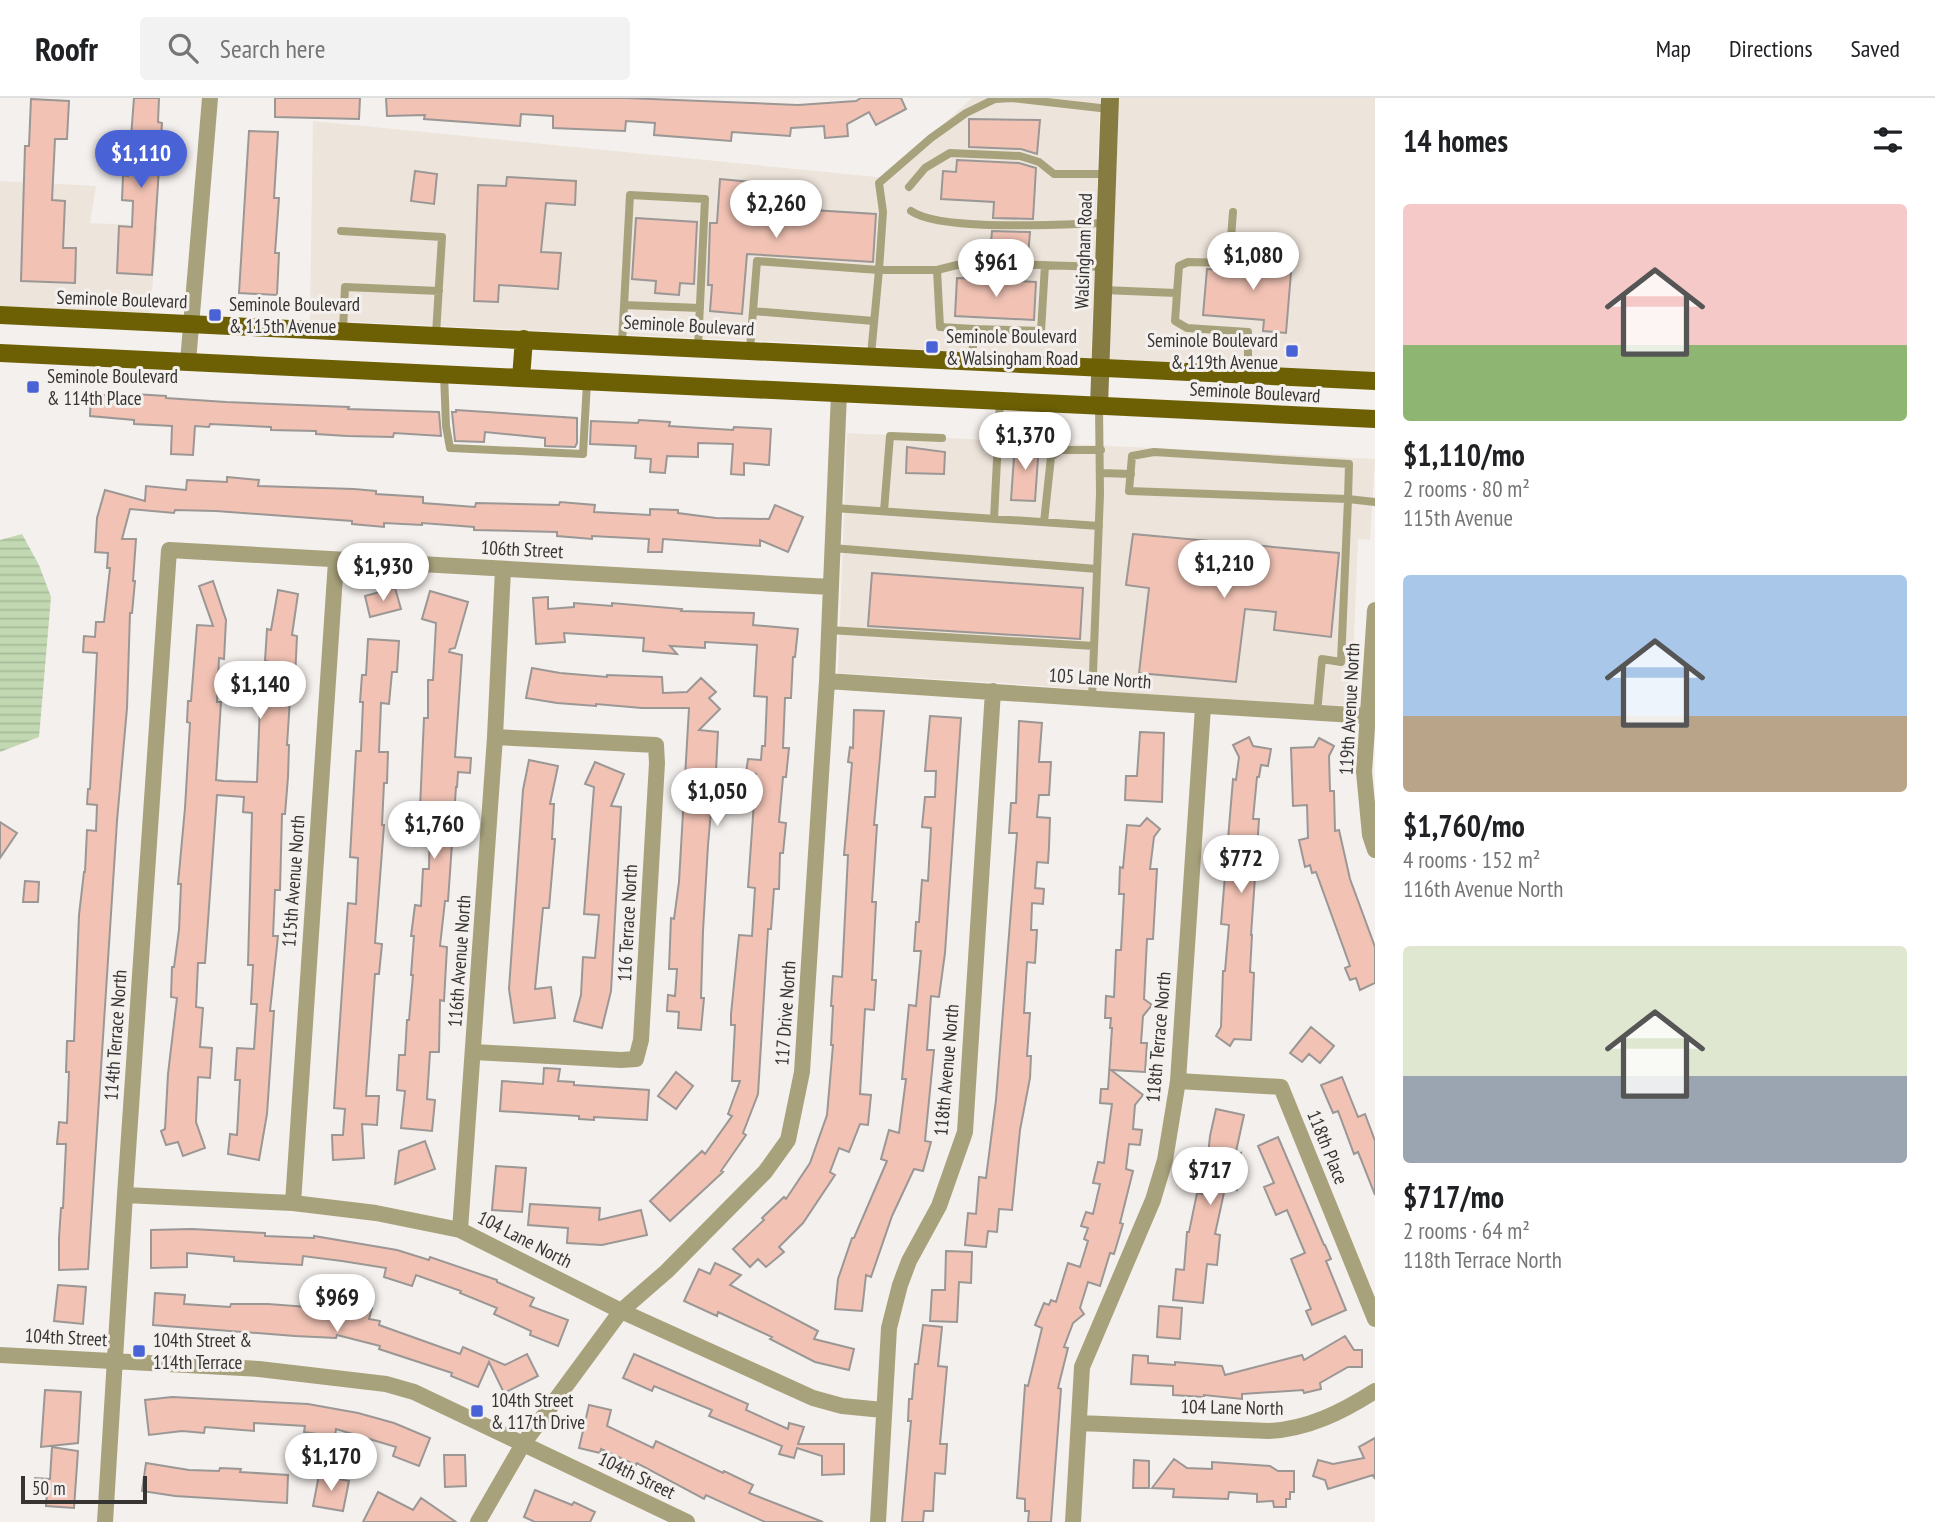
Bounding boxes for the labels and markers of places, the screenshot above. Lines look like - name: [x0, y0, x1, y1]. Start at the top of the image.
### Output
- pin: $1,110: [84, 130, 198, 190]
- pin: $2,260: [719, 180, 833, 240]
- pin: $1,080: [1196, 232, 1310, 292]
- pin: $961: [955, 240, 1037, 299]
- place label: Seminole Boulevard & 115th Avenue: [229, 292, 360, 338]
- marker: Seminole Boulevard & 115th Avenue: [207, 307, 223, 323]
- place label: Seminole Boulevard & Walsingham Road: [946, 324, 1078, 370]
- place label: Seminole Boulevard & 119th Avenue: [1147, 328, 1278, 374]
- marker: Seminole Boulevard & Walsingham Road: [924, 339, 940, 355]
- marker: Seminole Boulevard & 119th Avenue: [1284, 343, 1300, 359]
- place label: Seminole Boulevard & 114th Place: [47, 364, 178, 410]
- marker: Seminole Boulevard & 114th Place: [25, 379, 41, 395]
- pin: $1,370: [968, 412, 1082, 472]
- pin: $1,210: [1167, 540, 1281, 600]
- pin: $1,930: [326, 544, 440, 603]
- pin: $1,140: [203, 662, 317, 721]
- pin: $1,050: [660, 768, 774, 828]
- pin: $1,760: [377, 802, 491, 861]
- pin: $772: [1200, 836, 1282, 895]
- pin: $717: [1169, 1148, 1251, 1207]
- pin: $969: [296, 1274, 378, 1334]
- place label: 104th Street & 114th Terrace: [153, 1328, 252, 1374]
- marker: 104th Street & 114th Terrace: [131, 1343, 147, 1359]
- place label: 104th Street & 117th Drive: [491, 1388, 585, 1434]
- marker: 104th Street & 117th Drive: [469, 1403, 485, 1419]
- pin: $1,170: [274, 1434, 388, 1493]

